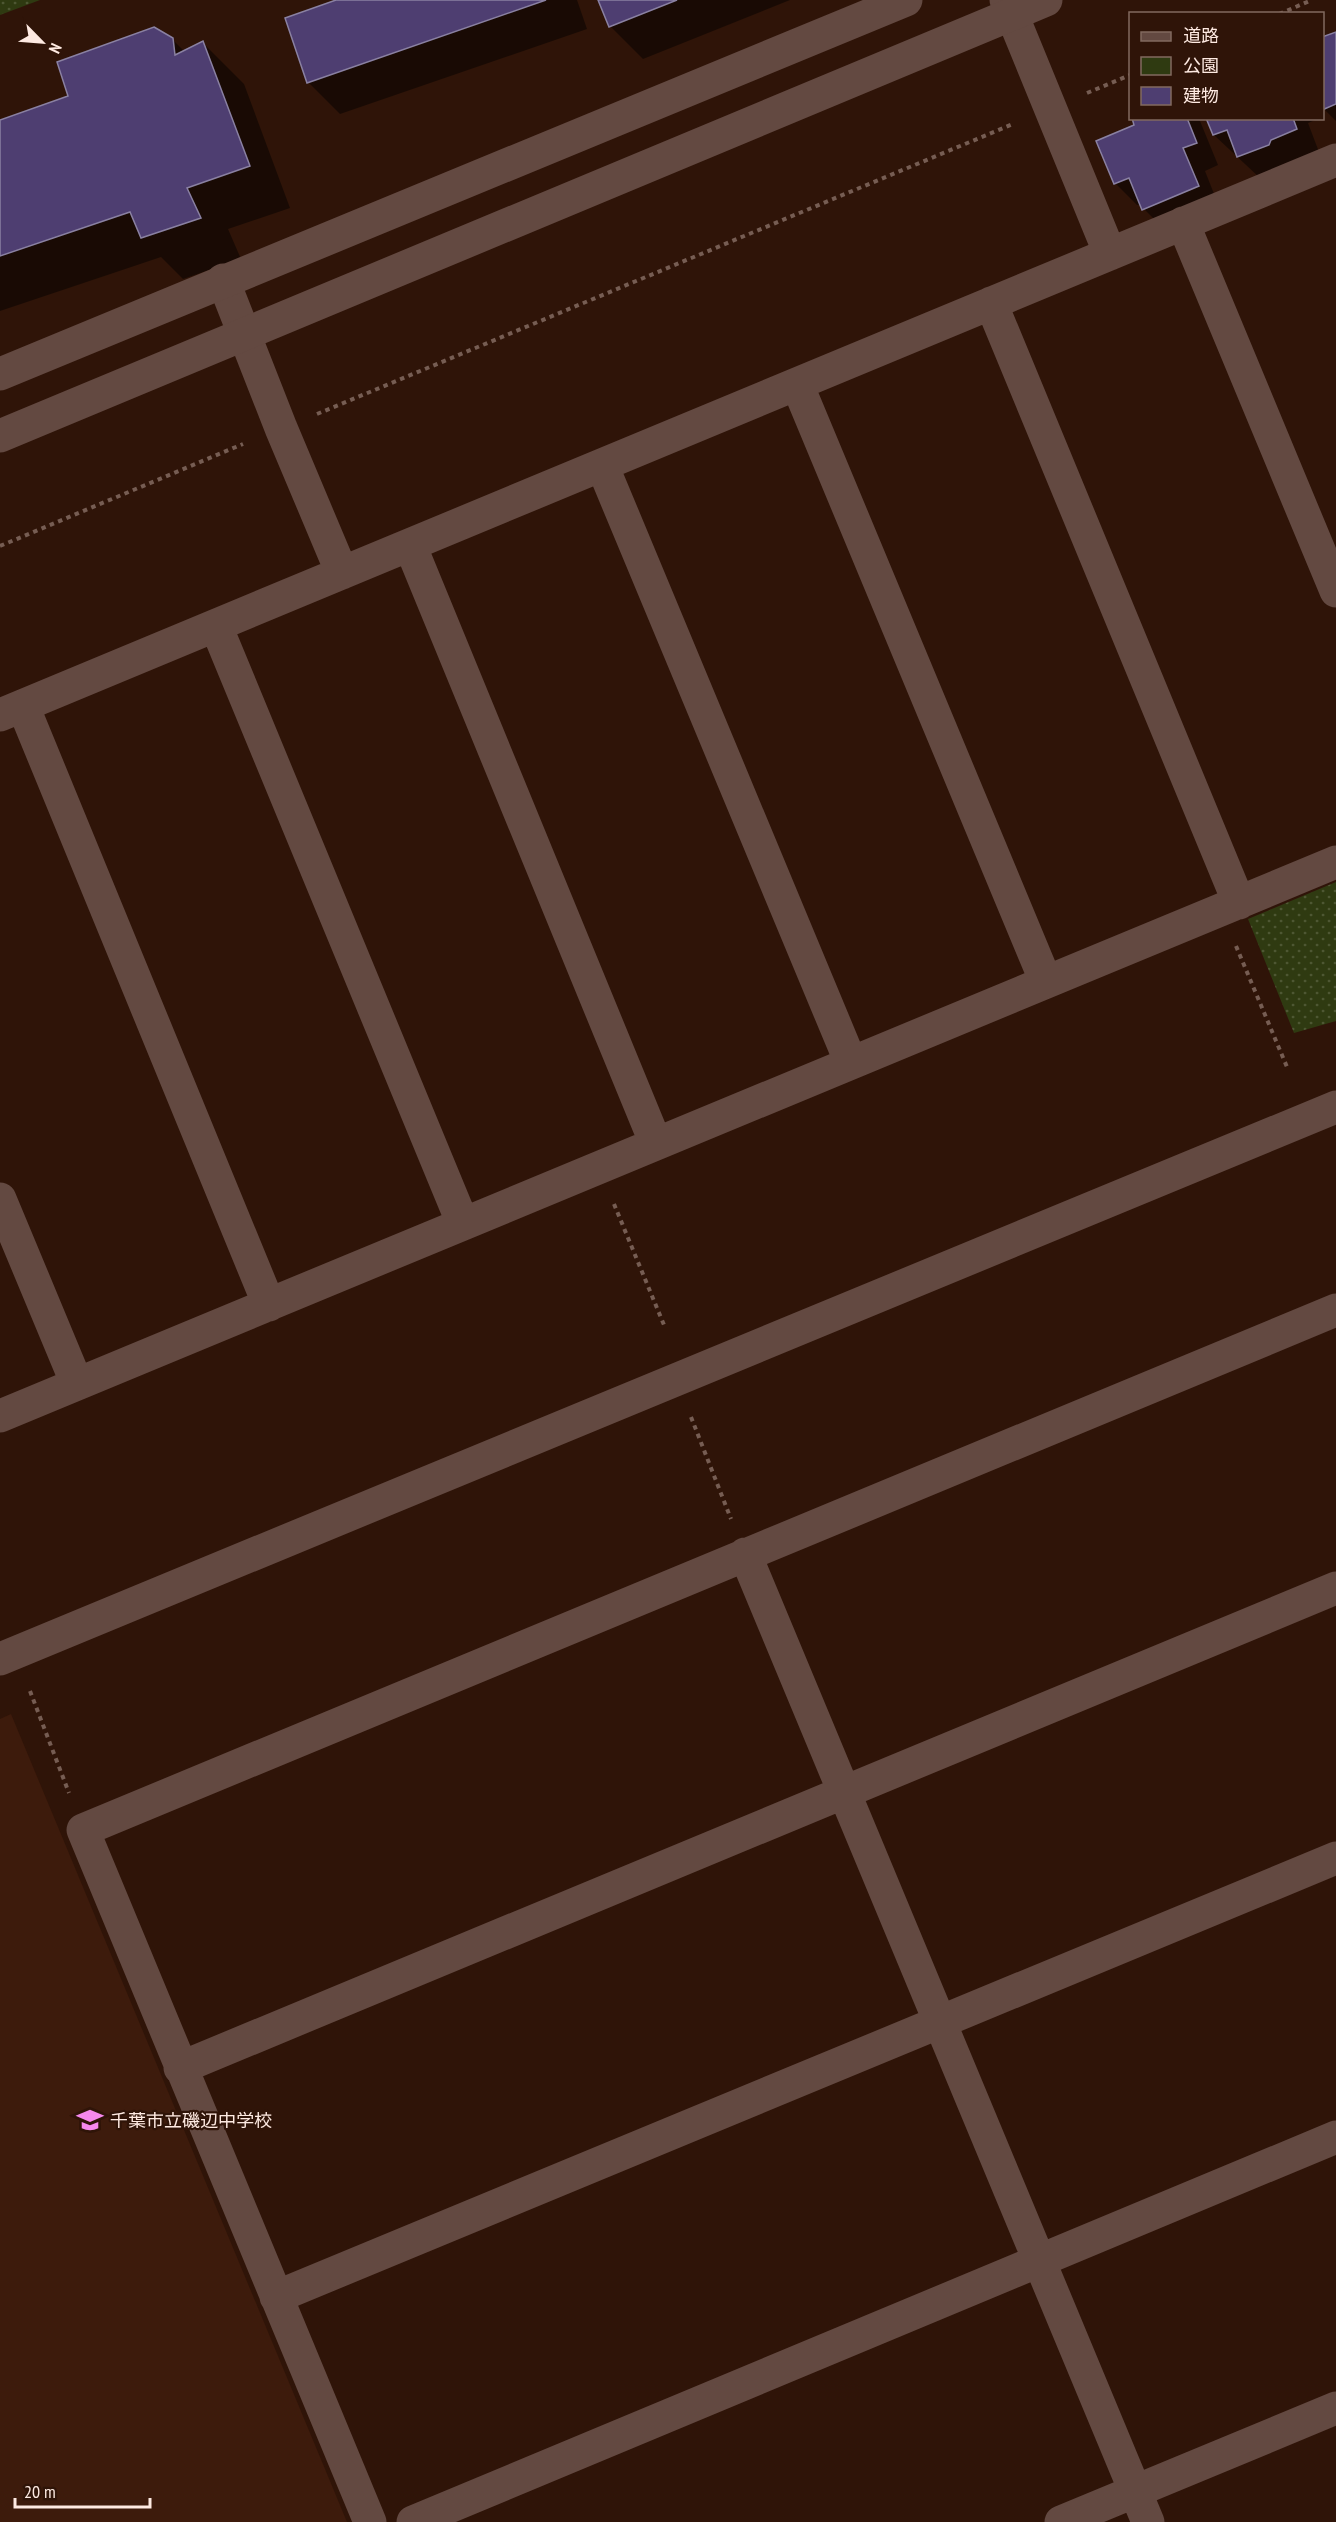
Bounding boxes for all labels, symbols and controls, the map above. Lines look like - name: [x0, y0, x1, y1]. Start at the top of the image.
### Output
- north arrow: [12, 12, 72, 72]
- legend: [1129, 12, 1324, 120]
- text: 道路: [1183, 24, 1219, 47]
- text: N: [45, 40, 66, 56]
- text: 公園: [1183, 54, 1219, 77]
- text: 建物: [1183, 84, 1219, 107]
- school or university icon: 千葉市立磯辺中学校: [75, 2105, 105, 2135]
- place label: 千葉市立磯辺中学校: [110, 2109, 272, 2132]
- scale bar: [15, 2471, 150, 2509]
- text: 20 m: [24, 2480, 56, 2503]

